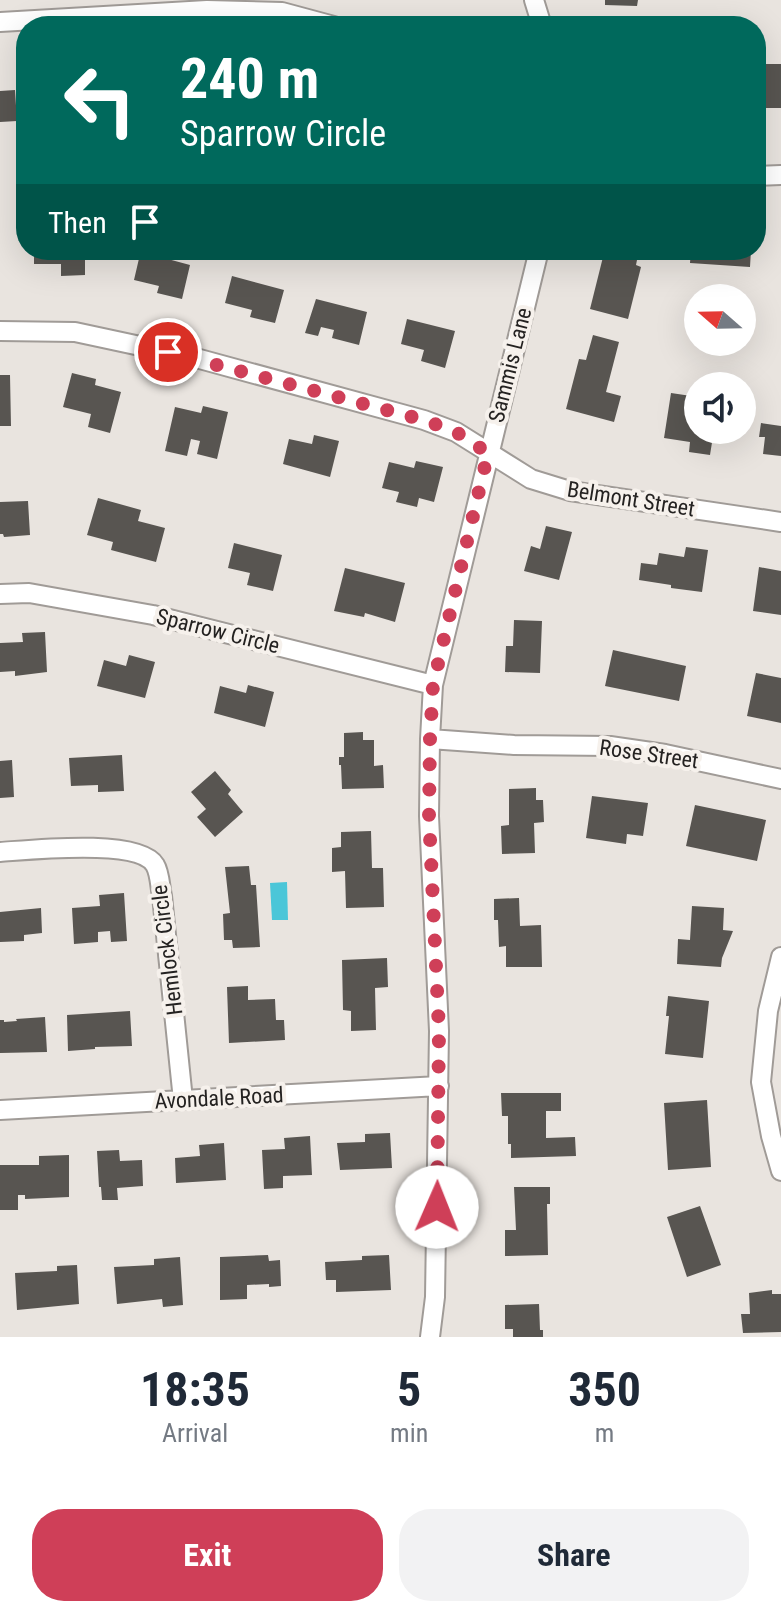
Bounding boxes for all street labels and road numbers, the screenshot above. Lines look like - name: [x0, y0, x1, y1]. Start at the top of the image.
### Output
- street label: Sammis Lane: [484, 305, 536, 425]
- street label: Belmont Street: [565, 477, 697, 521]
- street label: Sparrow Circle: [154, 604, 282, 658]
- street label: Rose Street: [598, 735, 700, 773]
- street label: Hemlock Circle: [147, 883, 187, 1017]
- street label: Avondale Road: [154, 1082, 284, 1114]

